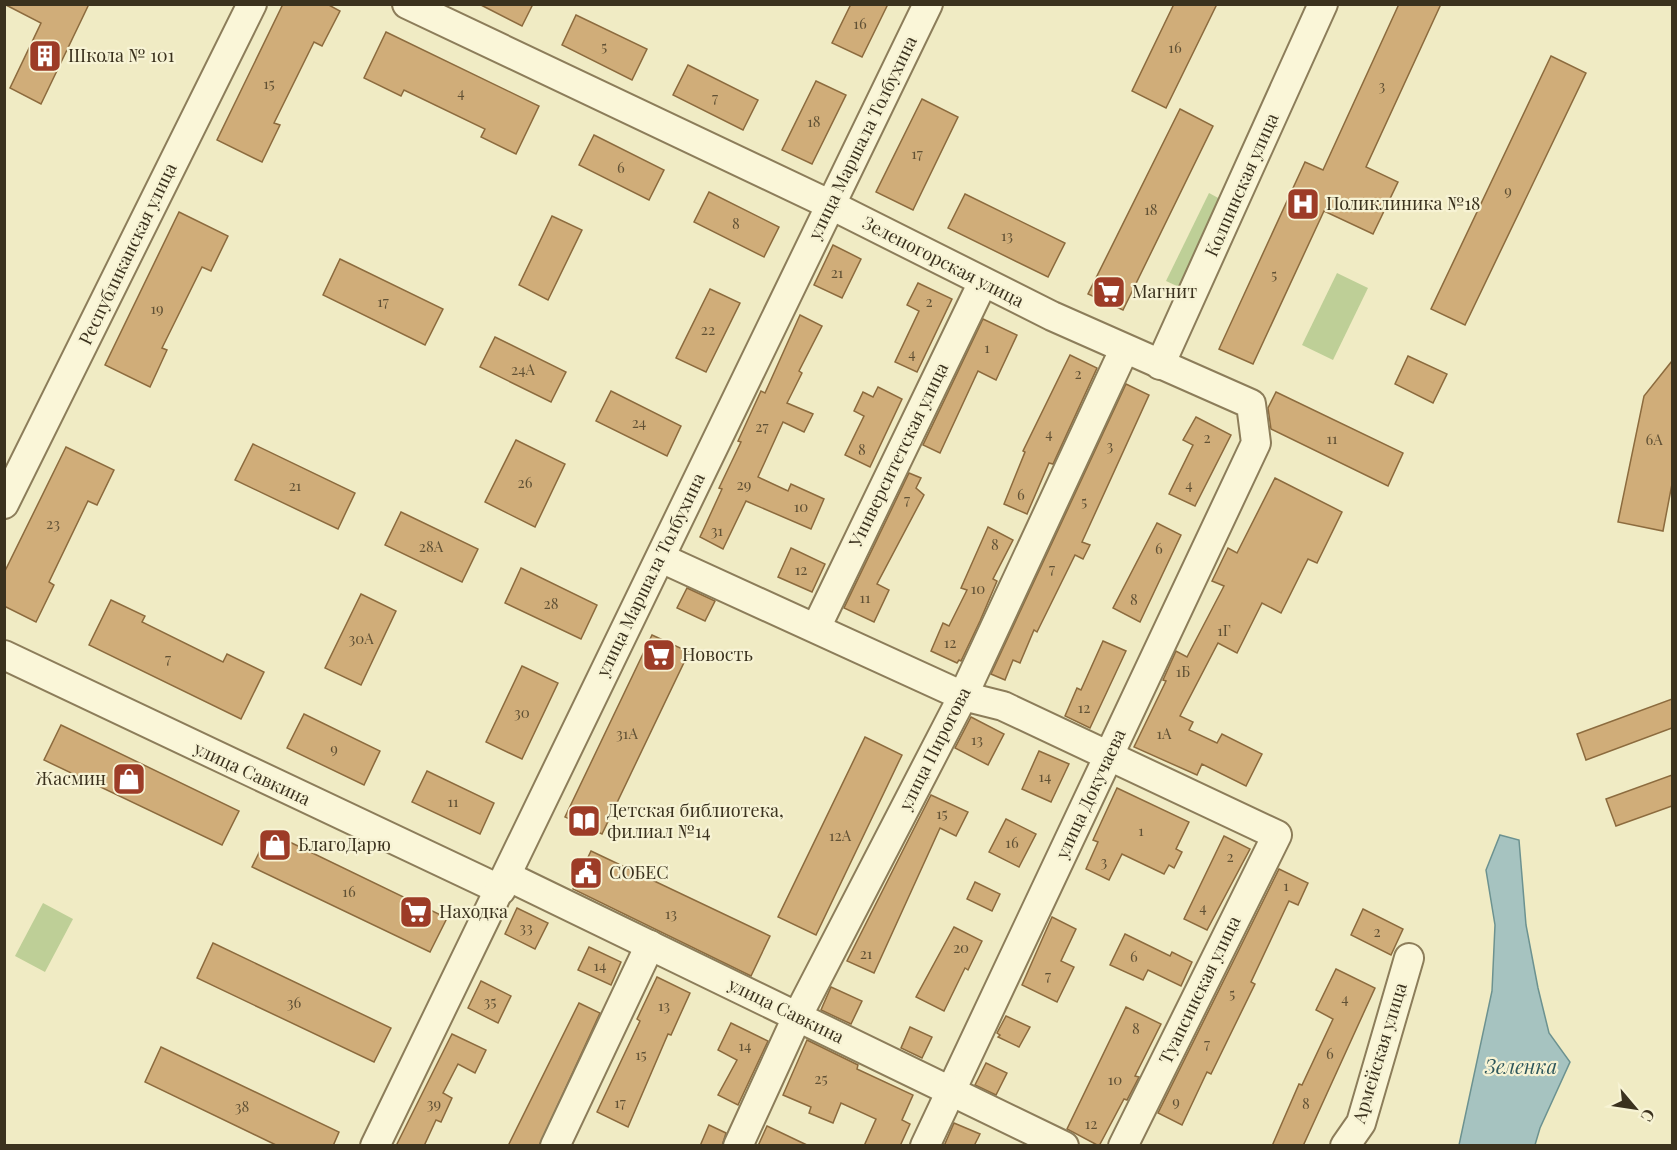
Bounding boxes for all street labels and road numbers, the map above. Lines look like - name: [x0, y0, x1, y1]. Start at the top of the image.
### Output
- street label: улица Маршала Толбухина: [802, 32, 922, 244]
- street label: Колпинская улица: [1199, 109, 1284, 260]
- street label: Республиканская улица: [73, 159, 182, 348]
- street label: Зеленогорская улица: [859, 210, 1028, 312]
- street label: Университетская улица: [842, 358, 953, 552]
- street label: улица Маршала Толбухина: [590, 469, 710, 681]
- street label: улица Пирогова: [892, 683, 976, 815]
- street label: улица Докучаева: [1049, 725, 1131, 863]
- street label: улица Савкина: [189, 735, 315, 811]
- street label: Туапсинская улица: [1153, 912, 1245, 1068]
- street label: улица Савкина: [724, 971, 848, 1048]
- street label: Армейская улица: [1346, 979, 1412, 1127]

